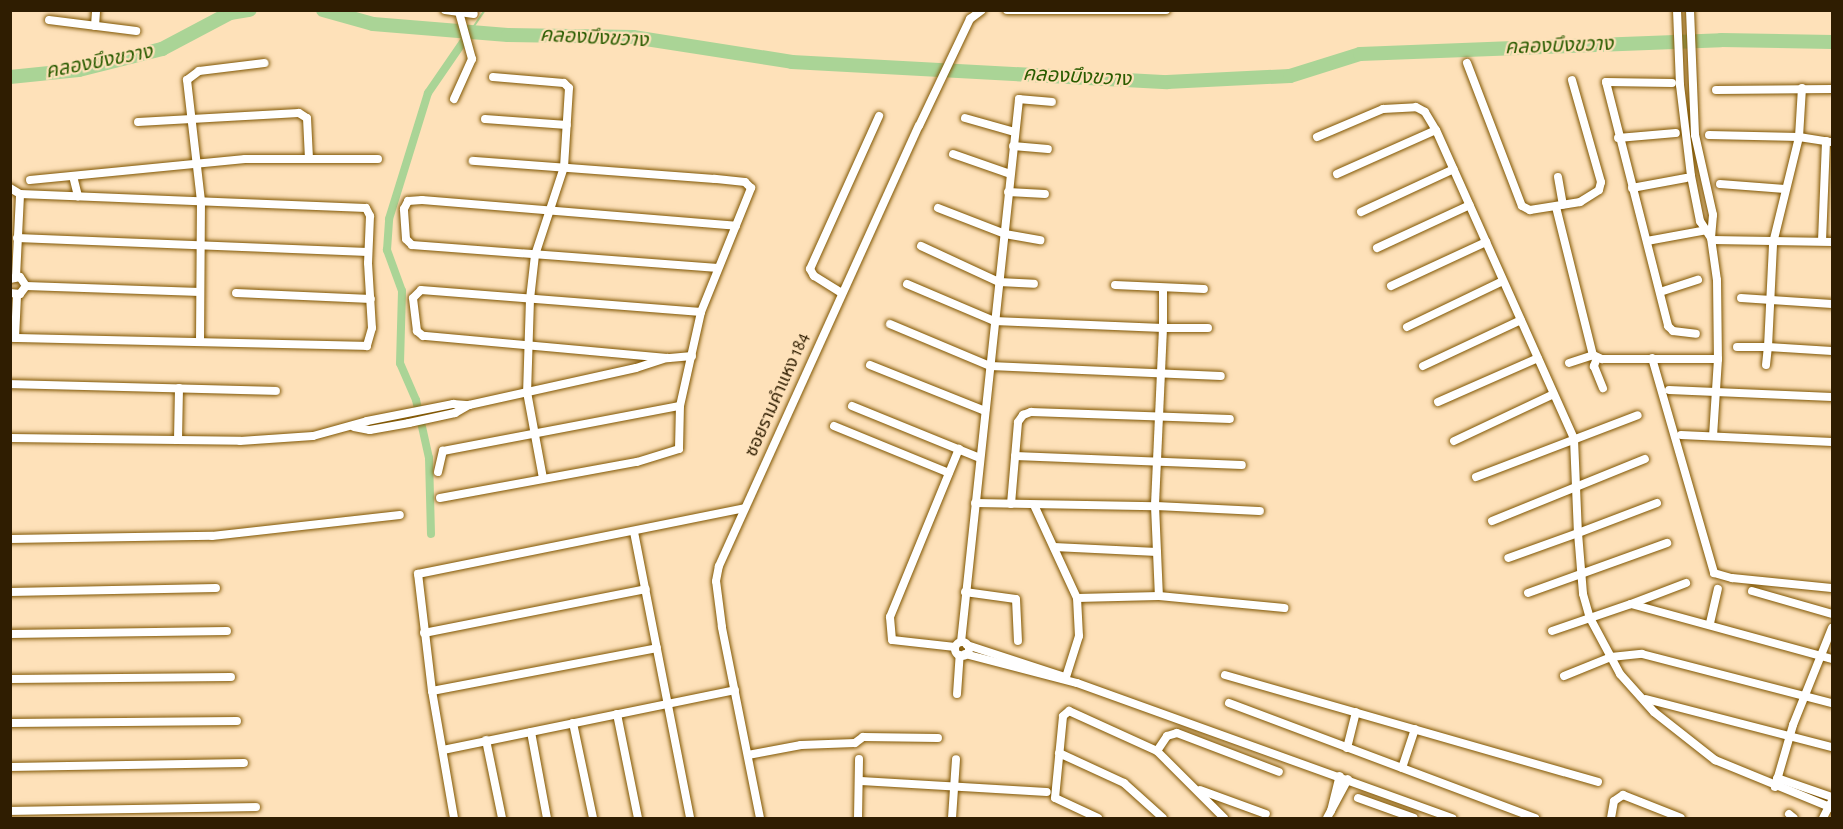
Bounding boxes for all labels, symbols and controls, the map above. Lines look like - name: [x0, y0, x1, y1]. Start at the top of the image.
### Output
- water label: คลองบึงขวาง: [539, 23, 649, 53]
- water label: คลองบึงขวาง: [1504, 32, 1614, 60]
- water label: คลองบึงขวาง: [44, 40, 154, 84]
- water label: คลองบึงขวาง: [1022, 62, 1132, 92]
- street label: ซอยรามคำแหง 184: [741, 330, 815, 460]

